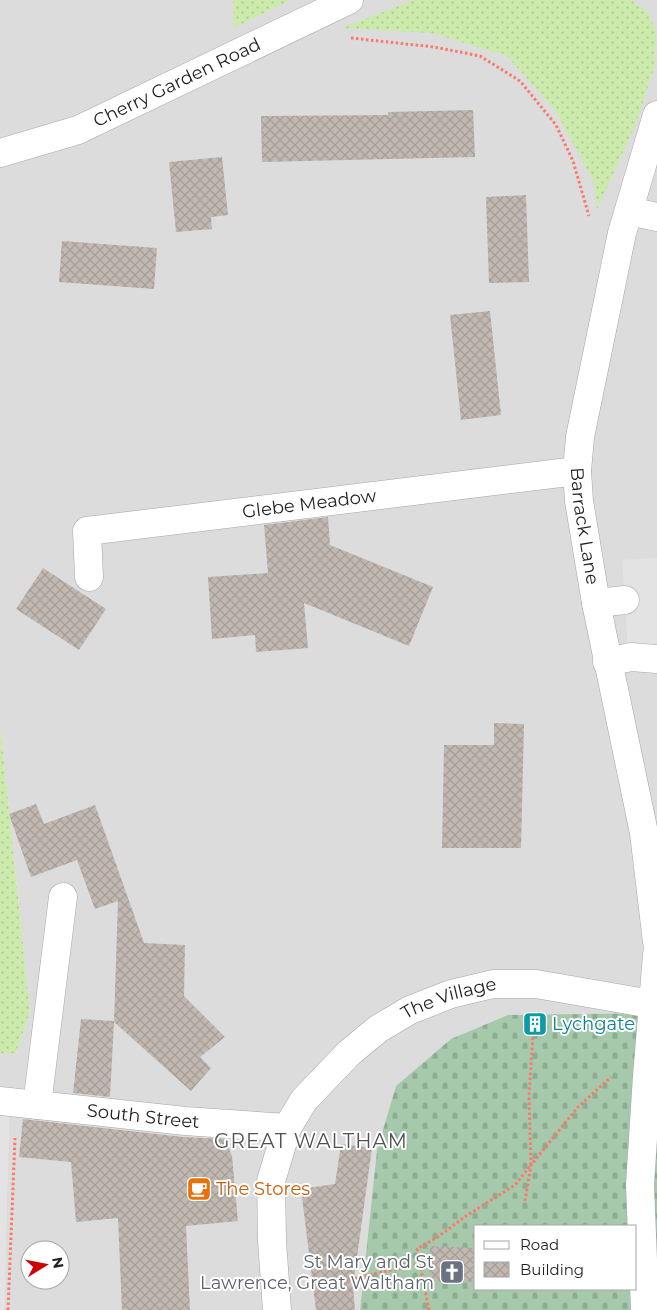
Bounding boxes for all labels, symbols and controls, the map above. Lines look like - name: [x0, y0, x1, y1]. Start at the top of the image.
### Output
- street label: Cherry Garden Road: [90, 33, 264, 132]
- street label: Barrack Lane: [566, 467, 604, 586]
- street label: Glebe Meadow: [241, 485, 378, 523]
- street label: The Village: [397, 973, 499, 1024]
- building icon: Lychgate: [522, 1011, 548, 1037]
- place label: Lychgate: [552, 1013, 635, 1035]
- street label: South Street: [86, 1099, 200, 1133]
- district label: GREAT WALTHAM: [214, 1129, 408, 1153]
- cafe icon: The Stores: [186, 1176, 212, 1202]
- place label: The Stores: [216, 1178, 310, 1200]
- legend: [474, 1225, 637, 1290]
- text: Road: [520, 1235, 559, 1254]
- north arrow: [20, 1240, 70, 1290]
- place label: St Mary and St Lawrence, Great Waltham: [200, 1251, 434, 1294]
- text: N: [48, 1256, 68, 1270]
- church icon: St Mary and St Lawrence, Great Waltham: [439, 1259, 465, 1285]
- text: Building: [520, 1260, 584, 1279]

